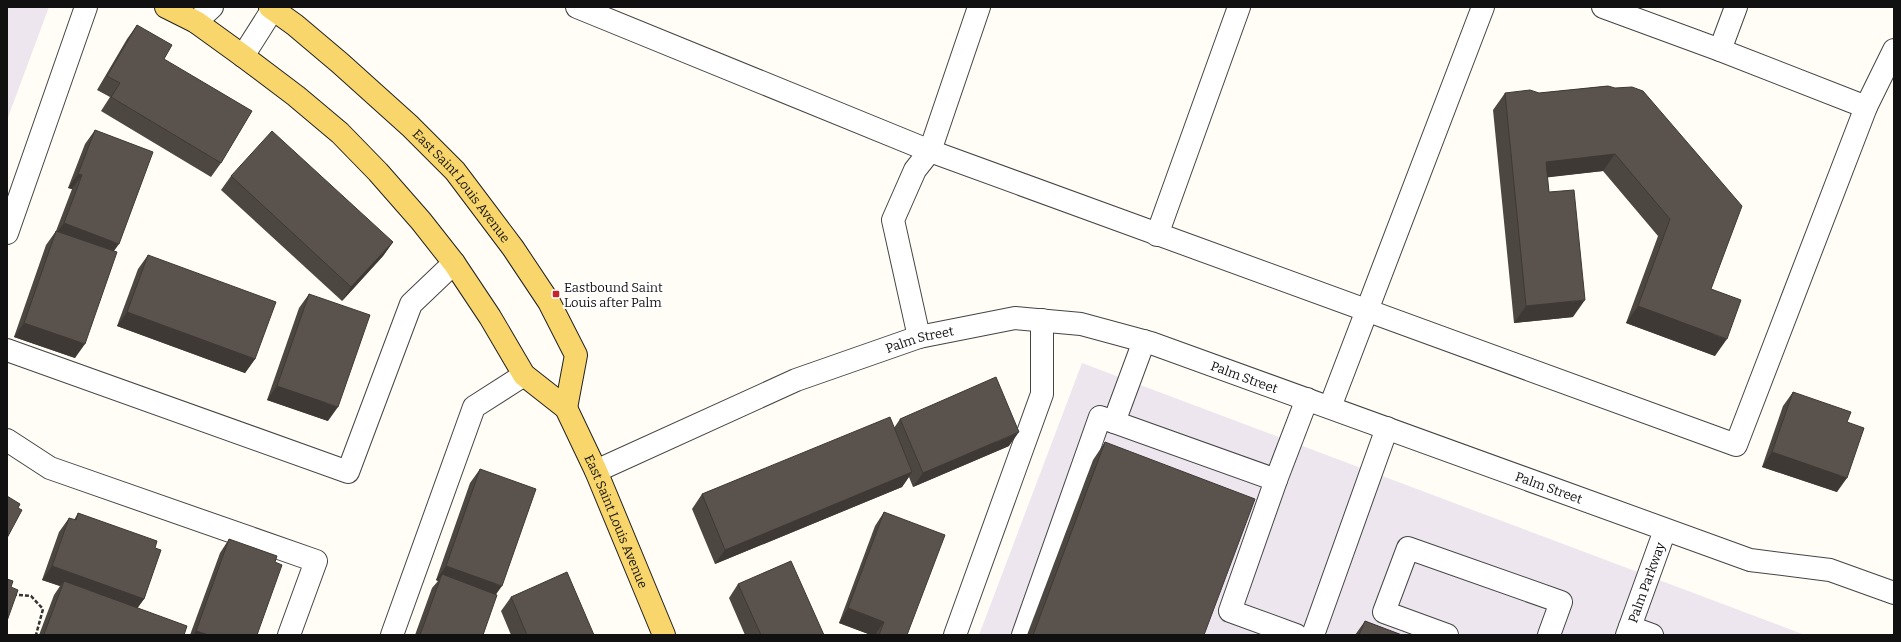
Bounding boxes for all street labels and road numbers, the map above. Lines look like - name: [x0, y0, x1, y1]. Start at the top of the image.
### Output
- street label: East Saint Louis Avenue: [410, 126, 513, 246]
- street label: Palm Street: [884, 323, 955, 356]
- street label: Palm Street: [1209, 358, 1280, 396]
- street label: East Saint Louis Avenue: [581, 452, 651, 590]
- street label: Palm Street: [1513, 469, 1585, 507]
- street label: Palm Parkway: [1625, 540, 1668, 625]

